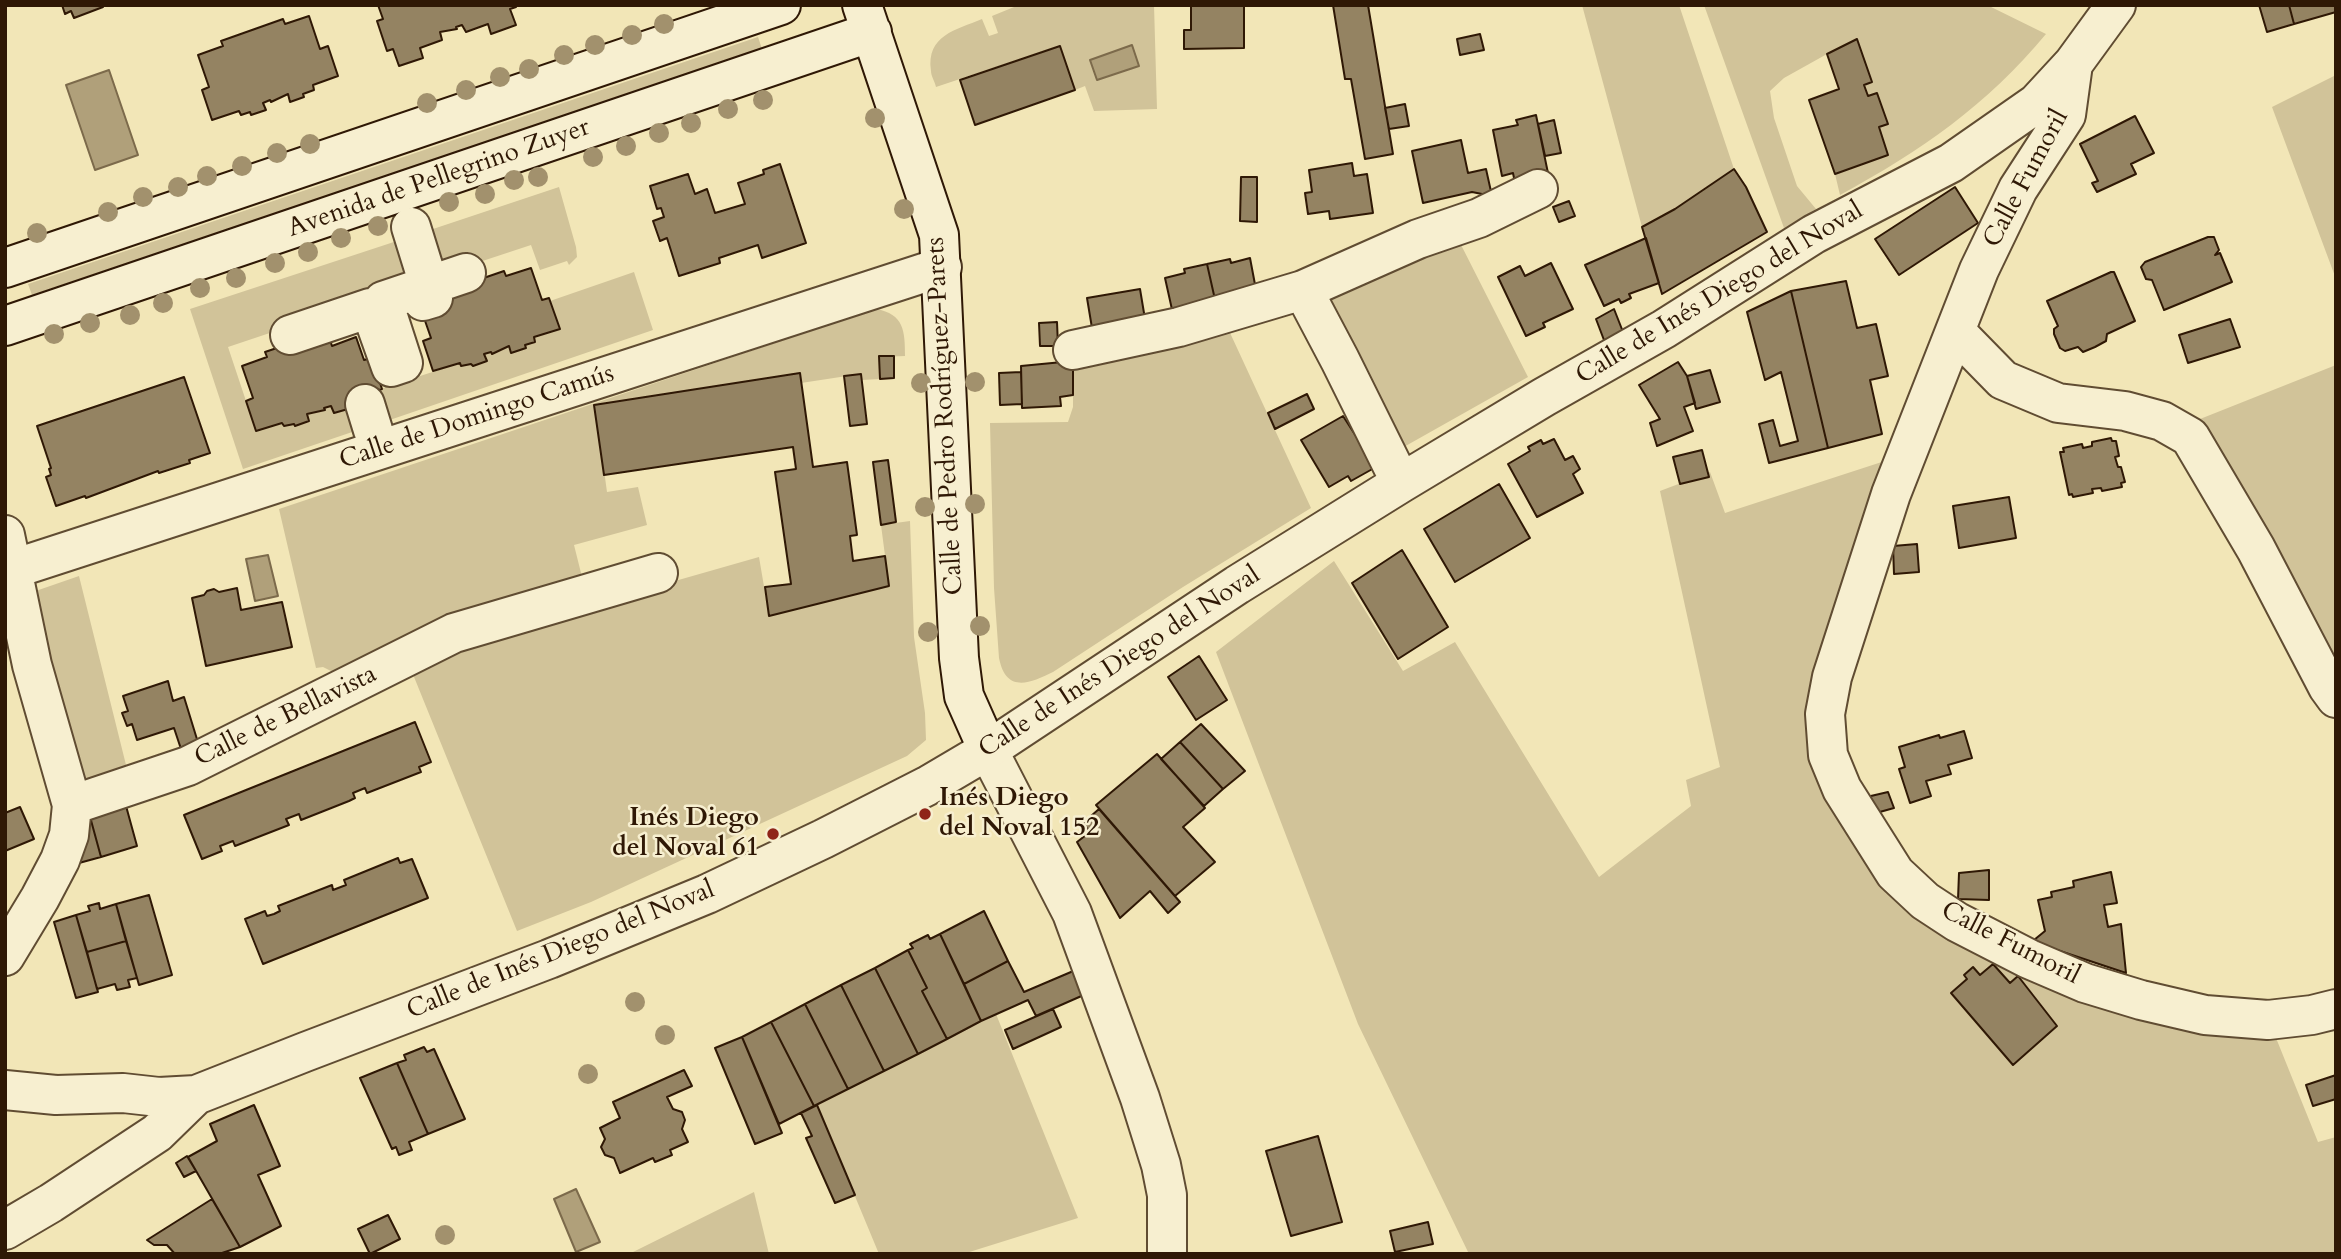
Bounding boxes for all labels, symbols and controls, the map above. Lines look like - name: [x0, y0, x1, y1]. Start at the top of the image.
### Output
- street label: Calle Fumoril: [1978, 105, 2076, 253]
- street label: Avenida de Pellegrino Zuyer: [284, 113, 594, 245]
- street label: Calle de Inés Diego del Noval: [1571, 196, 1869, 392]
- street label: Calle de Pedro Rodríguez-Parets: [921, 236, 971, 596]
- street label: Calle de Domingo Camús: [336, 359, 618, 477]
- street label: Calle de Inés Diego del Noval: [973, 560, 1267, 766]
- street label: Calle de Bellavista: [190, 660, 382, 774]
- place label: Inés Diego del Noval 152: [939, 783, 1099, 844]
- place label: Inés Diego del Noval 61: [612, 803, 759, 864]
- marker: Inés Diego del Noval 152: [917, 806, 933, 822]
- marker: Inés Diego del Noval 61: [765, 826, 781, 842]
- street label: Calle de Inés Diego del Noval: [403, 875, 719, 1027]
- street label: Calle Fumoril: [1935, 896, 2085, 992]

